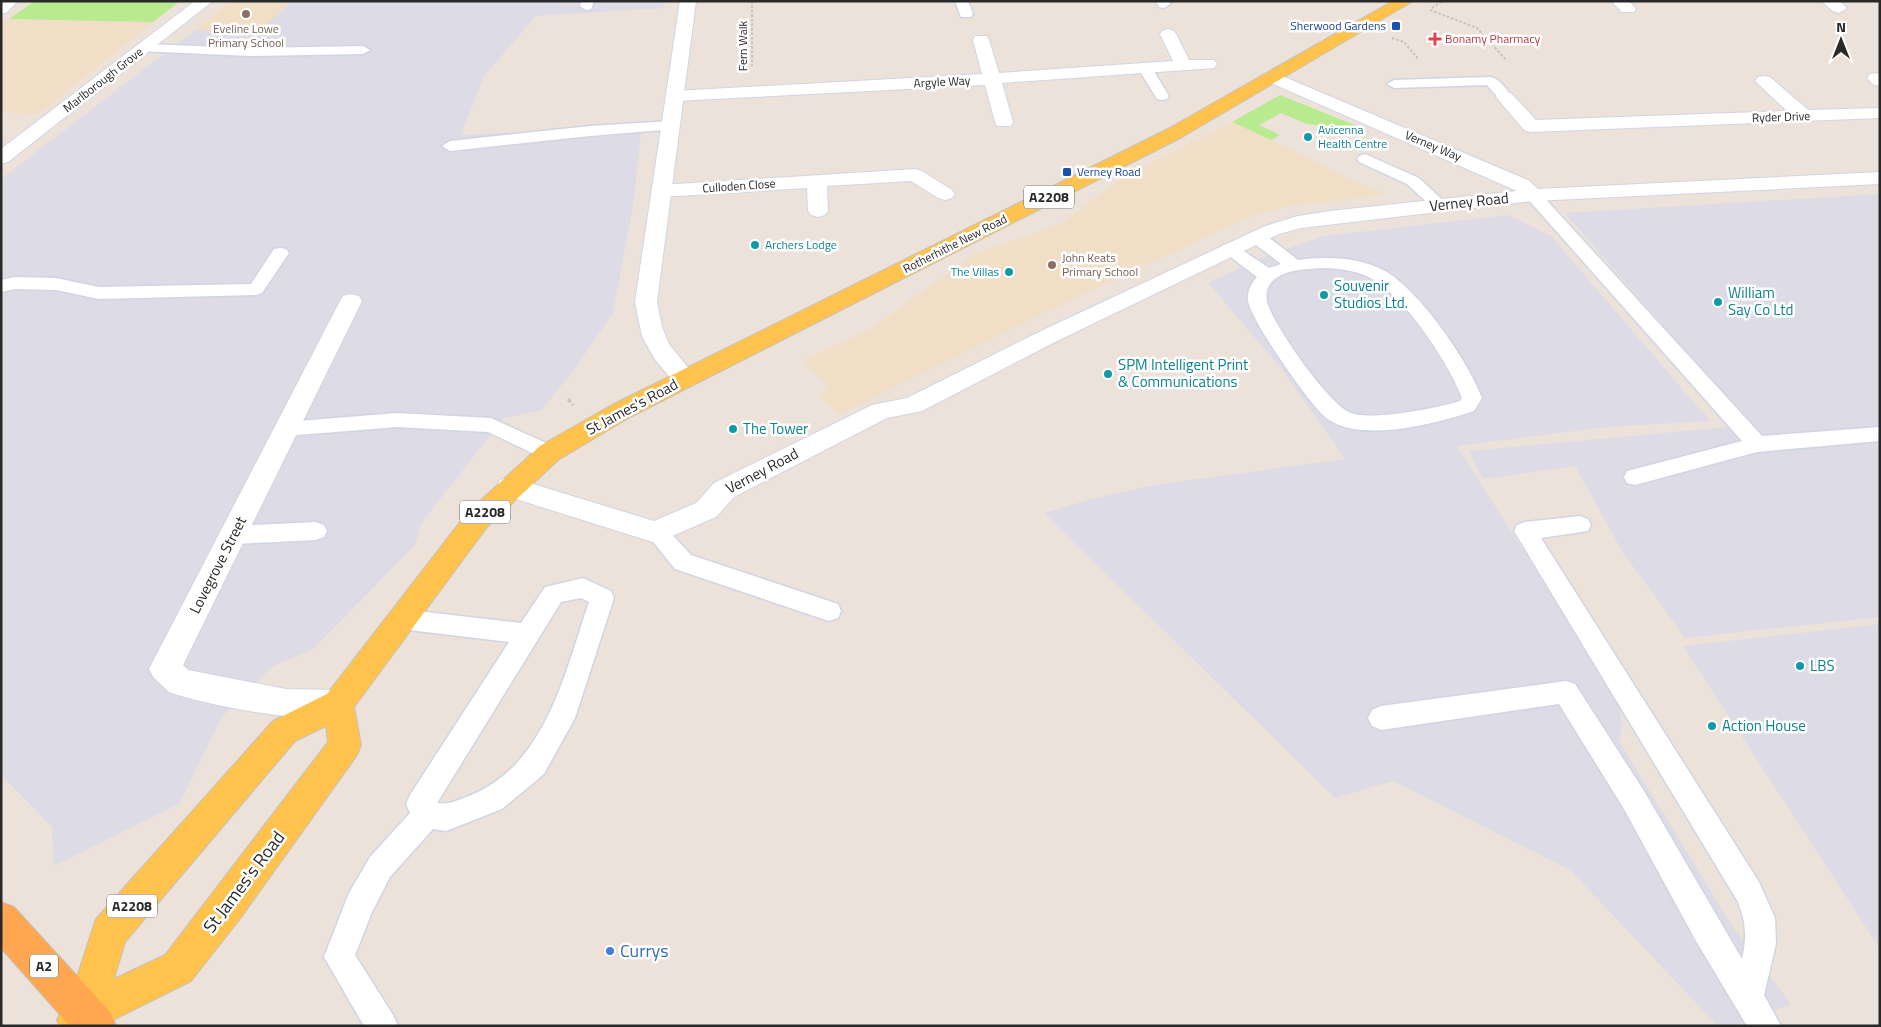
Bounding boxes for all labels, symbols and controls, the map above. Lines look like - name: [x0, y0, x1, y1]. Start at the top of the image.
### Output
- marker: Eveline Lowe Primary School: [240, 8, 252, 20]
- north arrow: [1816, 15, 1866, 65]
- place label: Sherwood Gardens: [1290, 16, 1386, 35]
- text: N: [1836, 16, 1846, 37]
- place label: Eveline Lowe Primary School: [208, 19, 284, 52]
- marker: Sherwood Gardens: [1390, 20, 1402, 32]
- street label: Fern Walk: [733, 21, 752, 71]
- place label: Bonamy Pharmacy: [1445, 29, 1541, 48]
- marker: Bonamy Pharmacy: [1429, 33, 1441, 45]
- street label: Marlborough Grove: [59, 42, 147, 117]
- street label: Argyle Way: [913, 71, 971, 92]
- street label: Ryder Drive: [1751, 106, 1811, 127]
- place label: Avicenna Health Centre: [1318, 120, 1387, 153]
- street label: Verney Way: [1402, 125, 1465, 166]
- marker: Avicenna Health Centre: [1302, 131, 1314, 143]
- place label: Verney Road: [1077, 162, 1141, 181]
- marker: Verney Road: [1061, 166, 1073, 178]
- street label: Culloden Close: [702, 173, 776, 198]
- road number: A2208: [1024, 186, 1074, 208]
- street label: Verney Road: [1428, 186, 1510, 217]
- street label: Rotherhithe New Road: [899, 209, 1010, 278]
- place label: Archers Lodge: [765, 235, 837, 254]
- marker: Archers Lodge: [749, 239, 761, 251]
- place label: John Keats Primary School: [1062, 248, 1138, 281]
- marker: John Keats Primary School: [1046, 259, 1058, 271]
- place label: The Villas: [951, 262, 999, 281]
- marker: The Villas: [1003, 266, 1015, 278]
- place label: Souvenir Studios Ltd.: [1334, 274, 1408, 314]
- place label: William Say Co Ltd: [1728, 281, 1793, 321]
- marker: Souvenir Studios Ltd.: [1318, 289, 1330, 301]
- marker: William Say Co Ltd: [1712, 296, 1724, 308]
- place label: SPM Intelligent Print & Communications: [1118, 353, 1249, 393]
- marker: SPM Intelligent Print & Communications: [1102, 368, 1114, 380]
- street label: St James's Road: [582, 373, 682, 440]
- place label: The Tower: [743, 417, 808, 440]
- marker: The Tower: [727, 423, 739, 435]
- street label: Verney Road: [721, 442, 802, 499]
- road number: A2208: [460, 501, 510, 524]
- street label: Lovegrove Street: [183, 511, 252, 618]
- place label: LBS: [1810, 654, 1835, 677]
- marker: LBS: [1794, 660, 1806, 672]
- place label: Action House: [1722, 714, 1806, 737]
- marker: Action House: [1706, 720, 1718, 732]
- street label: St James's Road: [196, 825, 291, 938]
- road number: A2208: [107, 894, 157, 918]
- place label: Currys: [620, 937, 669, 964]
- marker: Currys: [604, 945, 616, 957]
- road number: A2: [30, 954, 58, 978]

